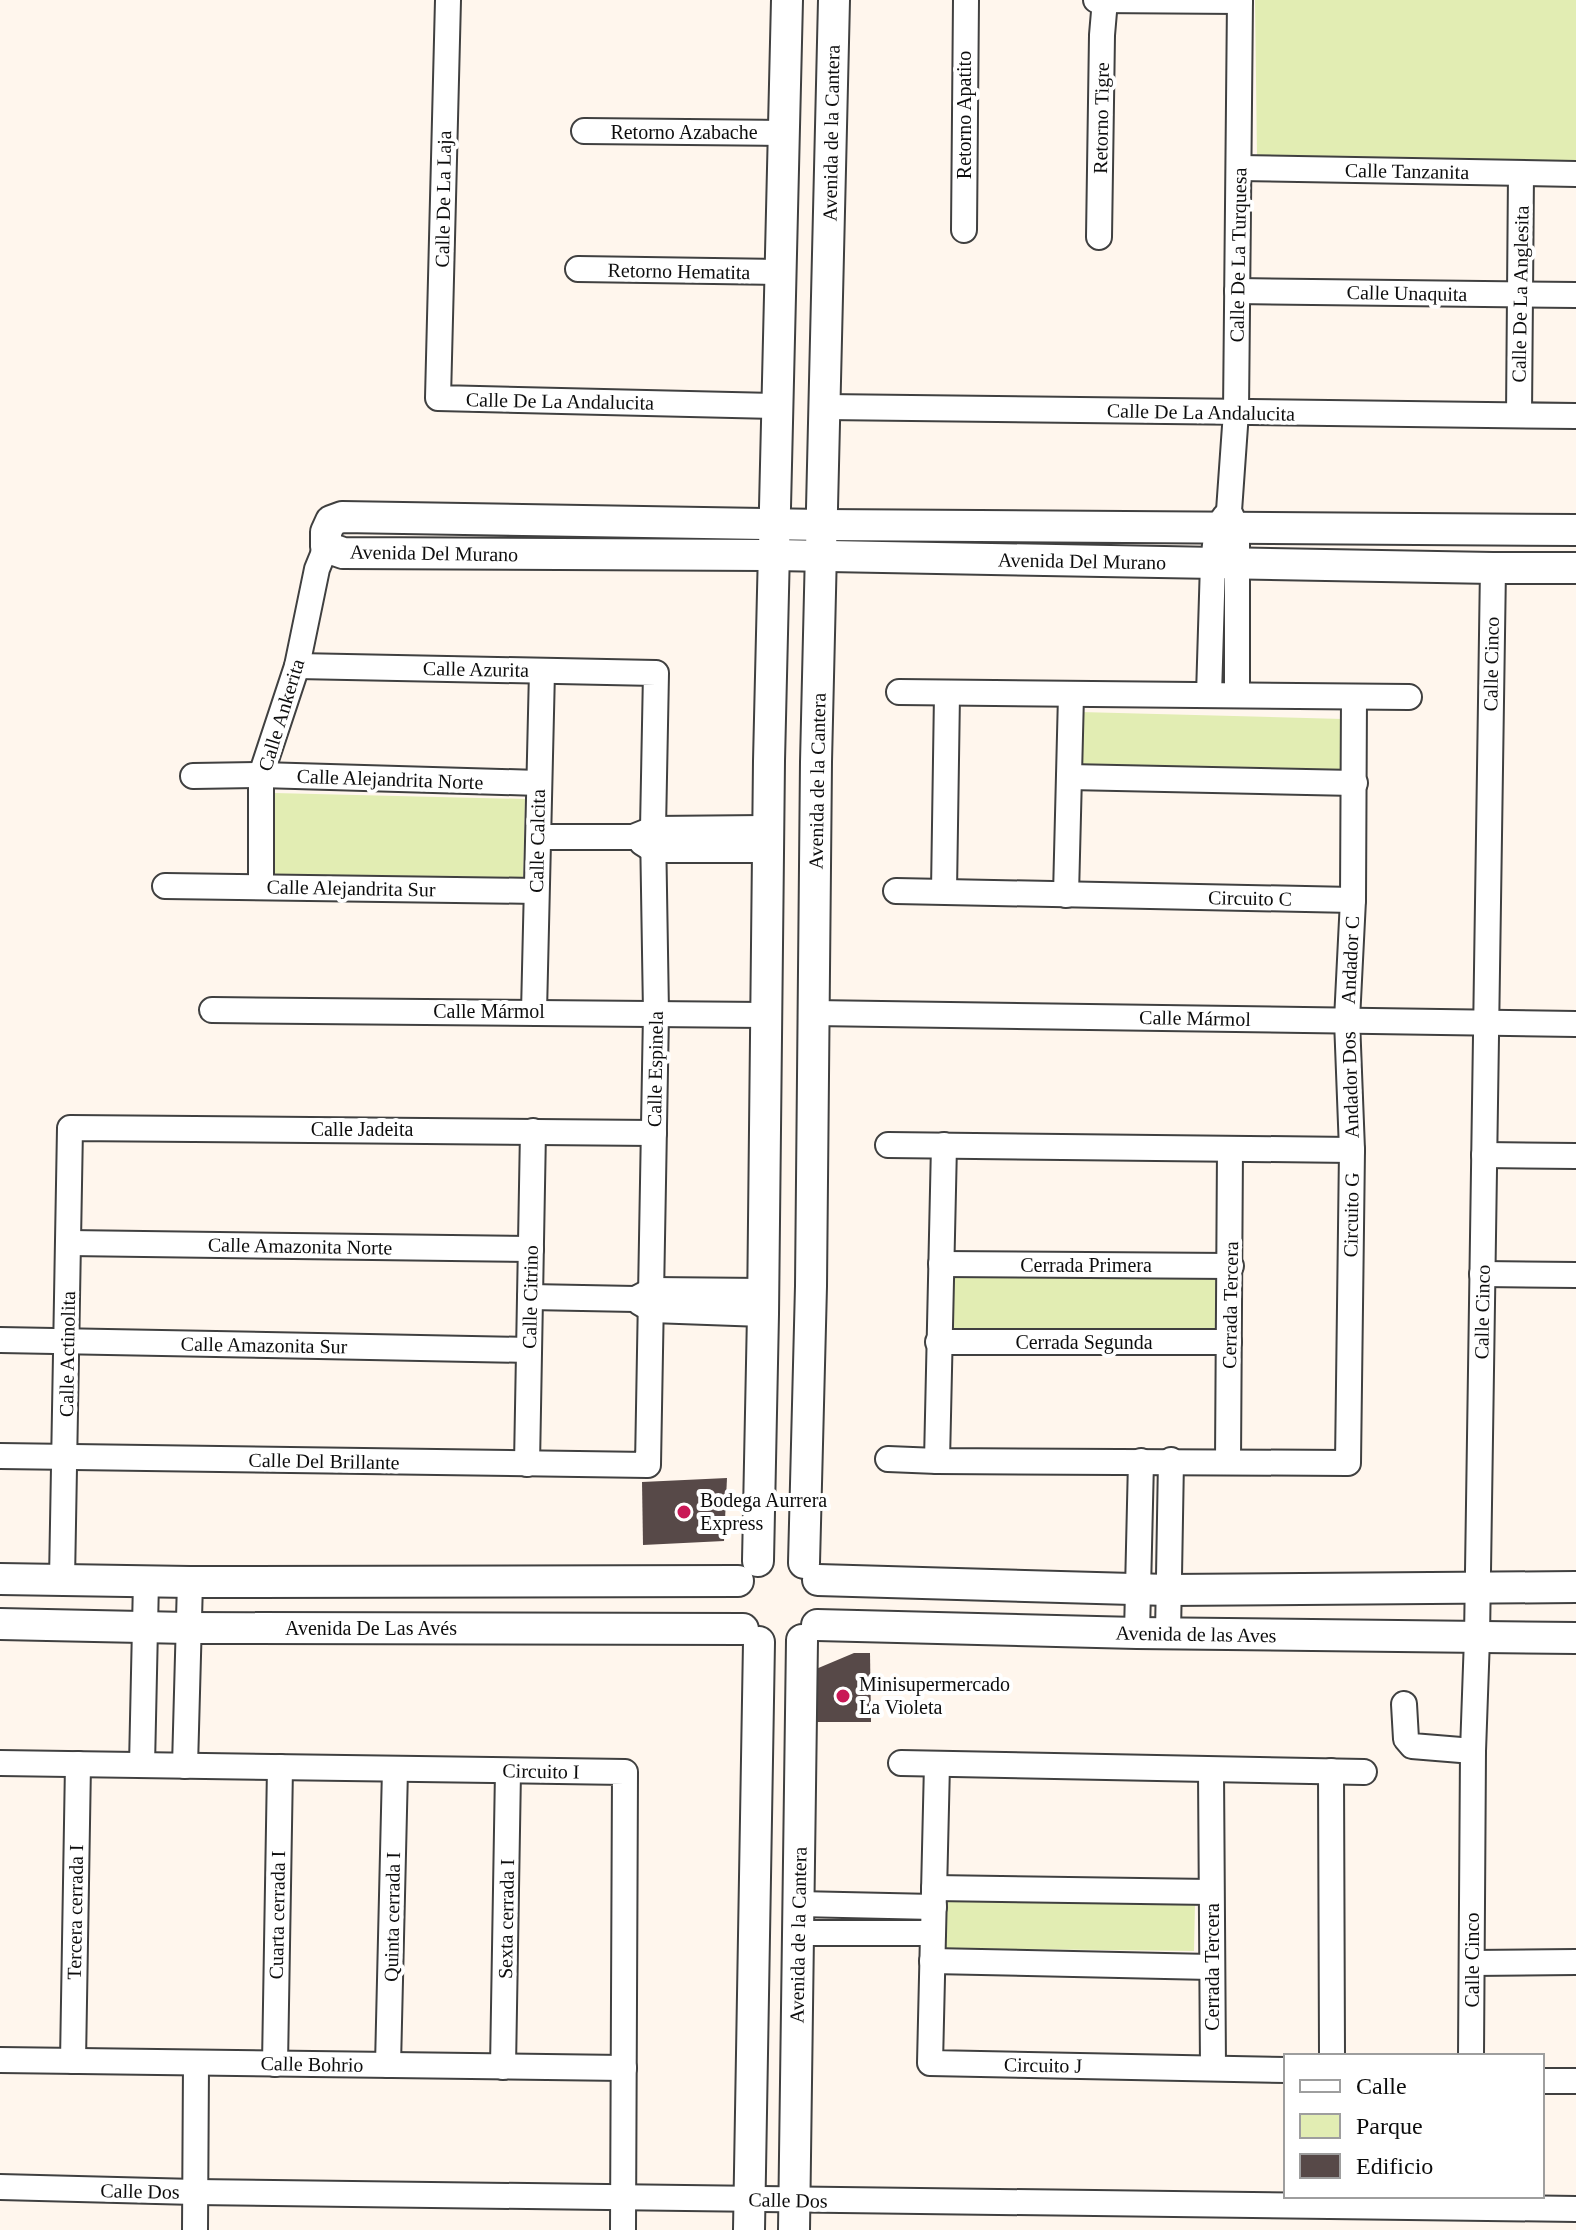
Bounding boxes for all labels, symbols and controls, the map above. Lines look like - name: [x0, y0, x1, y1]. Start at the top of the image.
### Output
- street label: Avenida de la Cantera: [818, 44, 844, 222]
- street label: Retorno Apatito: [953, 51, 976, 179]
- street label: Retorno Tigre: [1089, 62, 1114, 174]
- street label: Retorno Azabache: [610, 121, 758, 143]
- street label: Calle De La Laja: [431, 130, 456, 268]
- street label: Calle Tanzanita: [1345, 159, 1469, 183]
- street label: Calle De La Turquesa: [1225, 167, 1252, 343]
- street label: Calle De La Anglesita: [1507, 205, 1534, 383]
- street label: Retorno Hematita: [607, 259, 751, 283]
- street label: Calle Unaquita: [1347, 281, 1468, 306]
- street label: Calle De La Andalucita: [466, 388, 654, 414]
- street label: Calle De La Andalucita: [1107, 399, 1295, 425]
- street label: Avenida Del Murano: [350, 541, 518, 565]
- street label: Avenida Del Murano: [998, 549, 1166, 573]
- street label: Calle Cinco: [1479, 616, 1503, 712]
- street label: Calle Ankerita: [254, 656, 309, 774]
- street label: Calle Azurita: [423, 657, 529, 681]
- street label: Avenida de la Cantera: [804, 692, 830, 870]
- street label: Calle Alejandrita Norte: [296, 765, 484, 794]
- street label: Calle Calcita: [525, 789, 549, 893]
- street label: Calle Alejandrita Sur: [266, 876, 436, 901]
- street label: Circuito C: [1208, 886, 1292, 910]
- street label: Andador C: [1337, 915, 1363, 1005]
- street label: Calle Mármol: [433, 1000, 545, 1022]
- street label: Calle Mármol: [1139, 1006, 1251, 1030]
- street label: Calle Espinela: [643, 1011, 668, 1127]
- street label: Andador Dos: [1337, 1031, 1363, 1139]
- street label: Calle Jadeita: [311, 1118, 413, 1140]
- street label: Circuito G: [1339, 1172, 1363, 1258]
- street label: Calle Amazonita Norte: [208, 1233, 392, 1259]
- street label: Cerrada Tercera: [1218, 1241, 1242, 1369]
- street label: Calle Citrino: [518, 1245, 542, 1349]
- street label: Cerrada Primera: [1020, 1254, 1152, 1276]
- street label: Calle Cinco: [1470, 1264, 1494, 1360]
- street label: Calle Actinolita: [55, 1291, 79, 1417]
- street label: Cerrada Segunda: [1015, 1331, 1153, 1354]
- street label: Calle Amazonita Sur: [181, 1333, 348, 1357]
- street label: Calle Del Brillante: [248, 1449, 400, 1473]
- place label: Bodega Aurrera Express: [700, 1489, 827, 1535]
- marker: Bodega Aurrera Express: [675, 1503, 693, 1521]
- street label: Avenida De Las Avés: [285, 1617, 457, 1639]
- street label: Avenida de las Aves: [1115, 1622, 1277, 1646]
- place label: Minisupermercado La Violeta: [859, 1673, 1010, 1718]
- marker: Minisupermercado La Violeta: [834, 1687, 852, 1705]
- street label: Circuito I: [502, 1759, 580, 1783]
- street label: Tercera cerrada I: [63, 1844, 87, 1980]
- street label: Avenida de la Cantera: [785, 1846, 811, 2024]
- street label: Cuarta cerrada I: [265, 1850, 289, 1980]
- street label: Quinta cerrada I: [380, 1852, 404, 1982]
- street label: Sexta cerrada I: [494, 1859, 518, 1979]
- street label: Cerrada Tercera: [1201, 1903, 1223, 2031]
- street label: Calle Cinco: [1461, 1913, 1483, 2007]
- street label: Calle Bohrio: [260, 2052, 364, 2076]
- street label: Circuito J: [1004, 2053, 1083, 2077]
- legend: [1284, 2054, 1544, 2198]
- text: Calle: [1356, 2073, 1407, 2099]
- text: Parque: [1356, 2113, 1423, 2139]
- text: Edificio: [1356, 2153, 1433, 2179]
- street label: Calle Dos: [100, 2179, 180, 2203]
- street label: Calle Dos: [748, 2188, 828, 2212]

